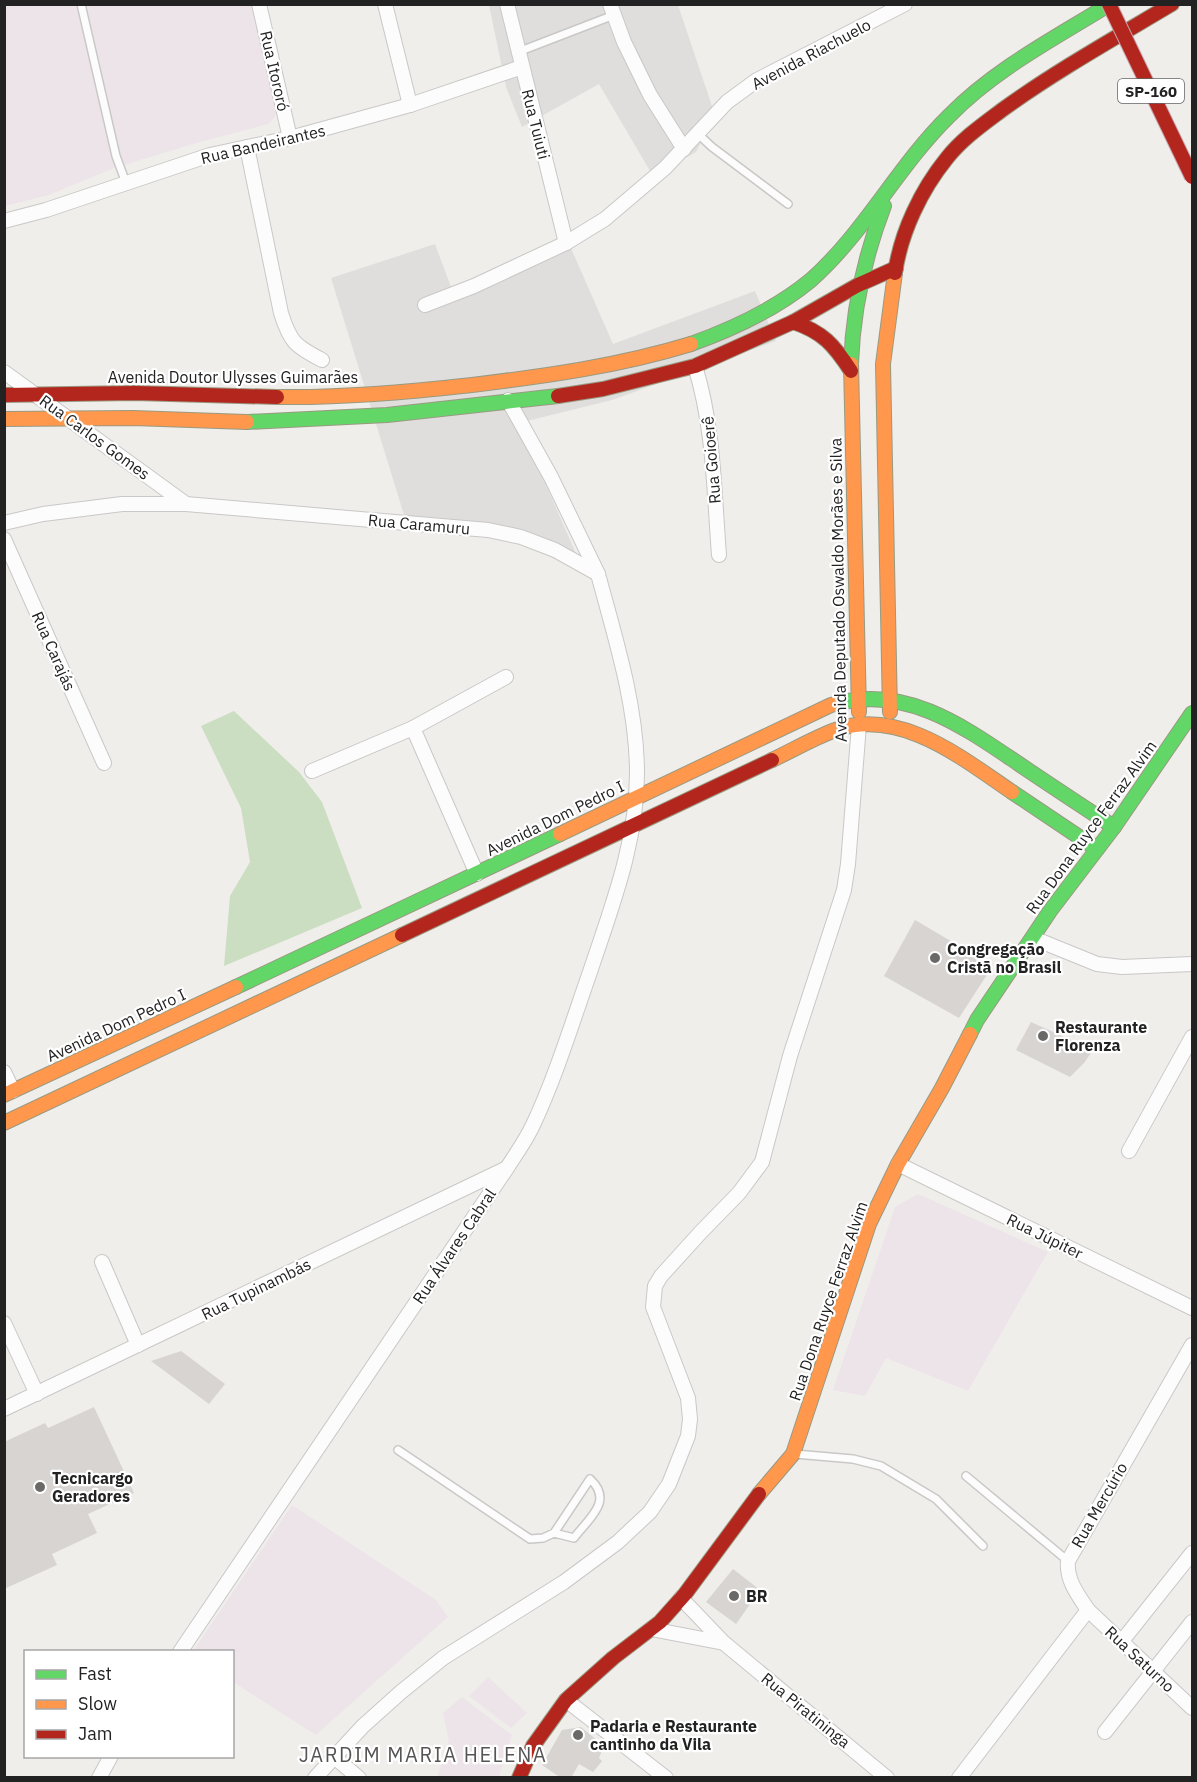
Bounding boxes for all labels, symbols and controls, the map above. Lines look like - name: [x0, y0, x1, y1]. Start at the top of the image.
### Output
- street label: Avenida Riachuelo: [748, 14, 874, 94]
- street label: Rua Itororó: [256, 29, 294, 113]
- road number: SP-160: [1118, 79, 1184, 103]
- street label: Rua Tuiuti: [518, 87, 554, 161]
- street label: Rua Bandeirantes: [199, 120, 327, 168]
- street label: Avenida Doutor Ulysses Guimarães: [108, 367, 358, 387]
- street label: Rua Carlos Gomes: [36, 390, 154, 484]
- street label: Rua Goioerê: [697, 415, 725, 505]
- street label: Avenida Deputado Oswaldo Morães e Silva: [825, 437, 851, 742]
- street label: Rua Caramuru: [367, 510, 471, 538]
- street label: Rua Carajás: [28, 608, 80, 694]
- street label: Rua Dona Ruyce Ferraz Alvim: [1021, 736, 1161, 918]
- street label: Avenida Dom Pedro I: [483, 776, 627, 860]
- place label: Congregação Cristã no Brasil: [947, 939, 1061, 977]
- marker: Congregação Cristã no Brasil: [928, 951, 942, 965]
- street label: Avenida Dom Pedro I: [43, 984, 189, 1066]
- place label: Restaurante Florenza: [1055, 1017, 1147, 1055]
- marker: Restaurante Florenza: [1036, 1029, 1050, 1043]
- street label: Rua Álvares Cabral: [407, 1184, 500, 1308]
- street label: Rua Dona Ruyce Ferraz Alvim: [784, 1199, 872, 1403]
- street label: Rua Júpiter: [1004, 1209, 1087, 1263]
- street label: Rua Tupinambás: [198, 1254, 314, 1324]
- street label: Rua Mercúrio: [1067, 1459, 1131, 1551]
- place label: Tecnicargo Geradores: [52, 1468, 133, 1506]
- marker: Tecnicargo Geradores: [33, 1480, 47, 1494]
- place label: BR: [746, 1586, 768, 1606]
- marker: BR: [727, 1589, 741, 1603]
- street label: Rua Saturno: [1101, 1622, 1179, 1696]
- legend: [24, 1650, 234, 1758]
- text: Fast: [78, 1662, 112, 1685]
- street label: Rua Piratininga: [758, 1668, 855, 1752]
- text: Slow: [78, 1692, 117, 1715]
- place label: Padaria e Restaurante cantinho da Vila: [590, 1716, 757, 1754]
- text: Jam: [78, 1722, 113, 1745]
- marker: Padaria e Restaurante cantinho da Vila: [571, 1728, 585, 1742]
- district label: JARDIM MARIA HELENA: [299, 1741, 547, 1768]

